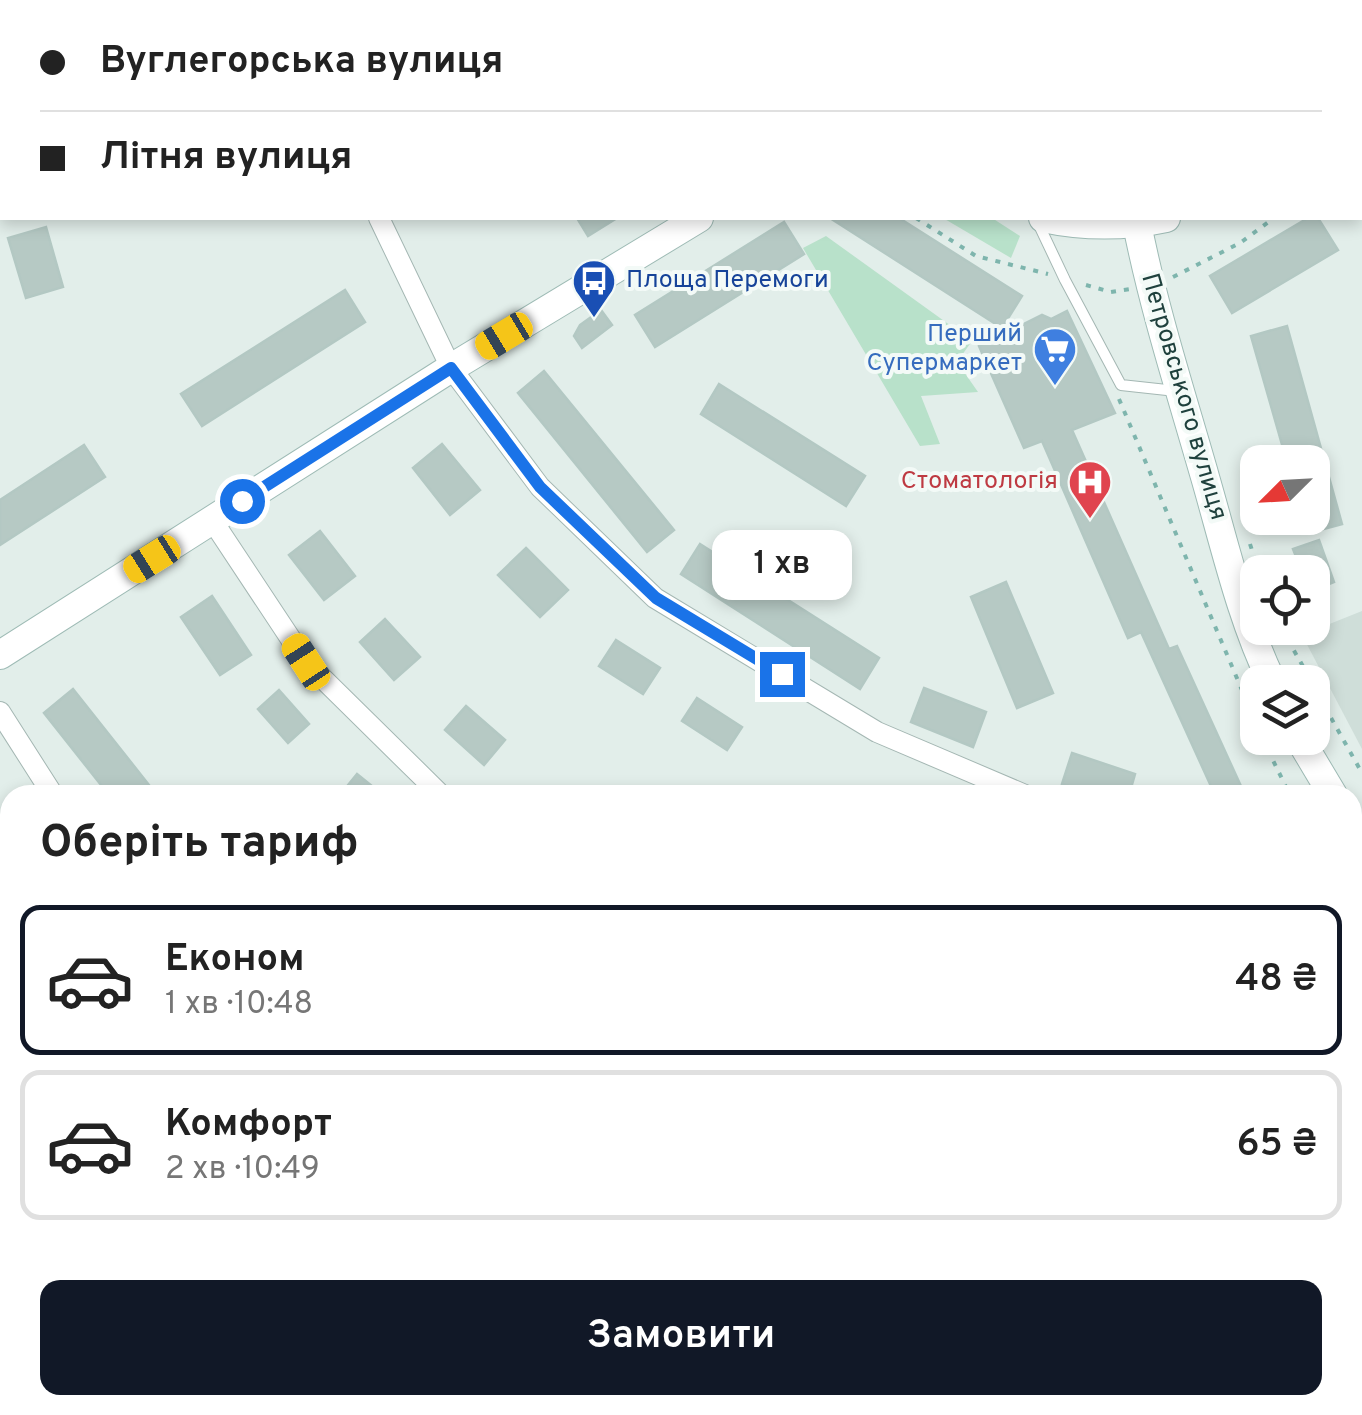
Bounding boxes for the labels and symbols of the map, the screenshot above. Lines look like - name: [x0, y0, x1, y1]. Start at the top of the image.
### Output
- bus stop icon: Площа Перемоги: [571, 258, 617, 319]
- place label: Площа Перемоги: [626, 265, 829, 297]
- street label: Петровського вулиця: [1132, 270, 1234, 524]
- car: [471, 308, 537, 364]
- place label: Перший Супермаркет: [867, 319, 1022, 380]
- supermarket icon: Перший Супермаркет: [1032, 326, 1078, 387]
- north arrow: [1240, 445, 1330, 535]
- hospital icon: Стоматологія: [1067, 459, 1113, 520]
- place label: Стоматологія: [901, 466, 1058, 498]
- route start: [220, 479, 265, 524]
- callout: 1 хв: [712, 529, 852, 599]
- car: [119, 530, 185, 588]
- car: [277, 629, 335, 695]
- route end: [760, 652, 805, 697]

